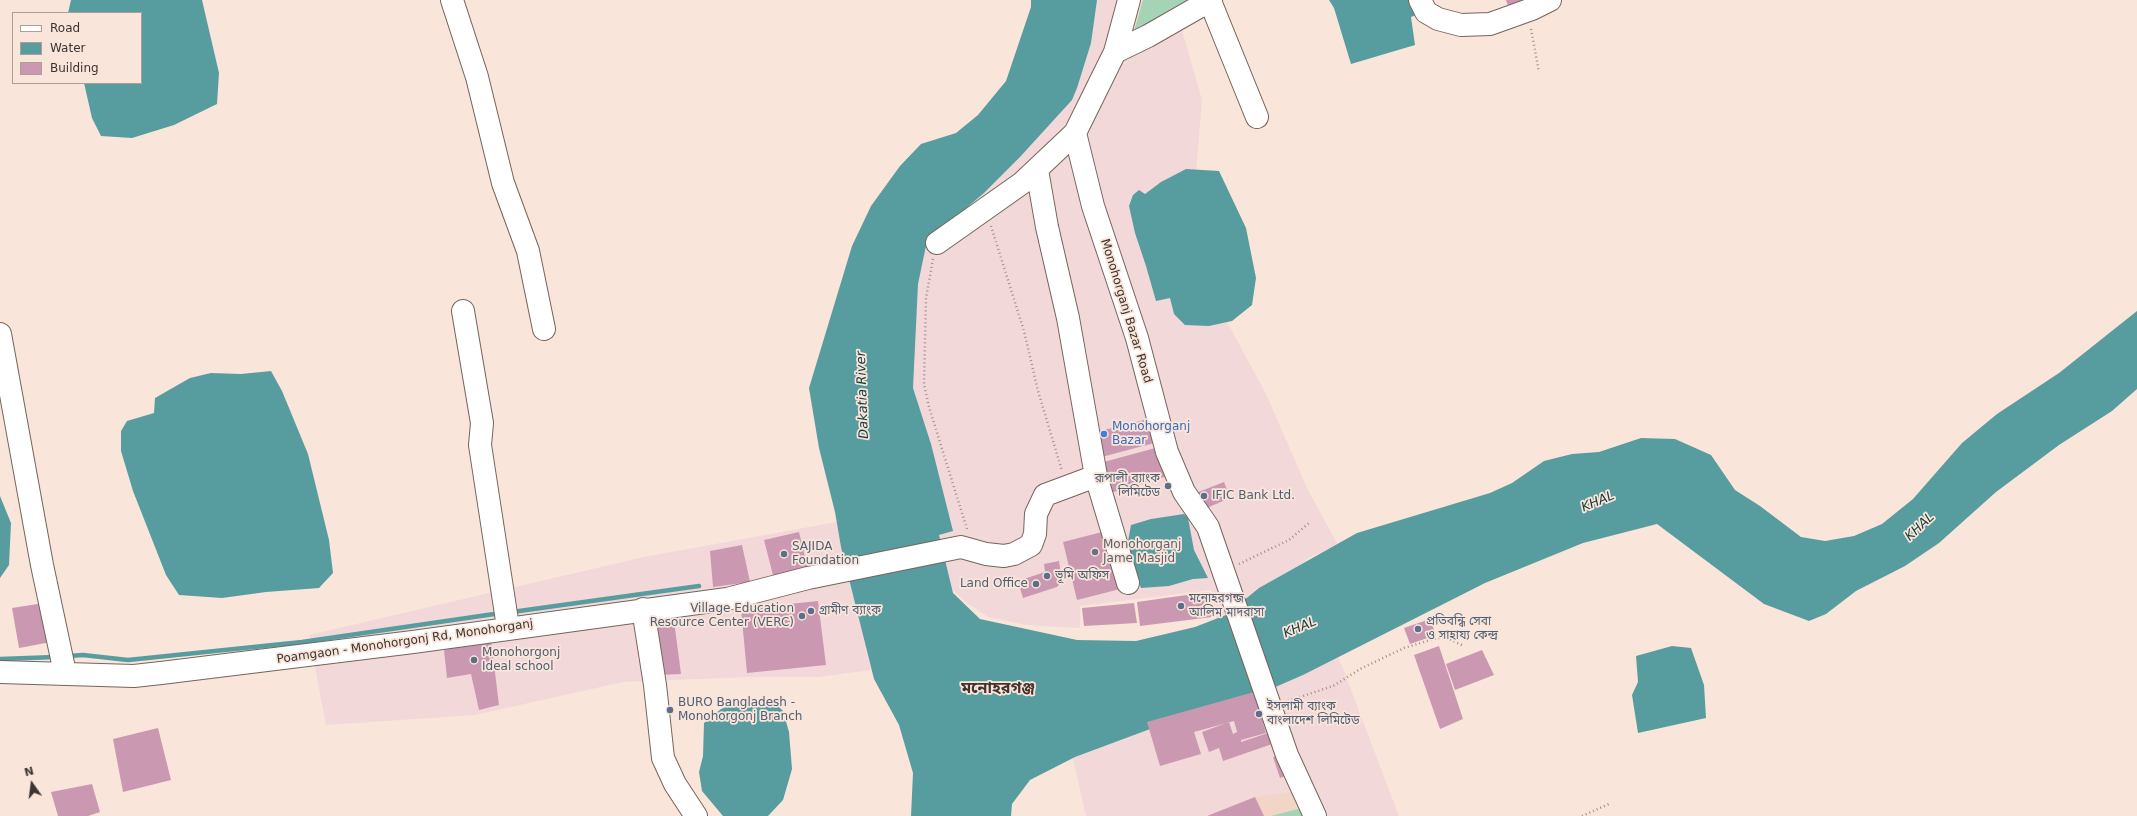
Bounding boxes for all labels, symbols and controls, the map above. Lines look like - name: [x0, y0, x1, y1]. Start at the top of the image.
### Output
- legend: [12, 12, 142, 84]
- text: Road: [50, 21, 80, 35]
- text: Water: [50, 41, 85, 55]
- text: Building: [50, 61, 99, 75]
- street label: Monohorganj Bazar Road: [1097, 237, 1155, 385]
- water label: Dakatia River: [854, 351, 872, 439]
- place label: Monohorganj Bazar: [1112, 420, 1190, 448]
- marker: Monohorganj Bazar: [1099, 429, 1109, 439]
- place label: রূপালী ব্যাংক লিমিটেড: [1095, 472, 1160, 500]
- marker: রূপালী ব্যাংক লিমিটেড: [1163, 481, 1173, 491]
- water label: KHAL: [1579, 488, 1617, 516]
- place label: IFIC Bank Ltd.: [1212, 489, 1295, 503]
- marker: IFIC Bank Ltd.: [1199, 491, 1209, 501]
- water label: KHAL: [1902, 510, 1938, 544]
- place label: Monohorganj Jame Masjid: [1103, 538, 1181, 566]
- place label: SAJIDA Foundation: [792, 540, 859, 568]
- marker: Monohorganj Jame Masjid: [1090, 547, 1100, 557]
- marker: SAJIDA Foundation: [779, 549, 789, 559]
- place label: ভূমি অফিস: [1055, 569, 1109, 583]
- marker: ভূমি অফিস: [1042, 571, 1052, 581]
- place label: Land Office: [960, 577, 1028, 591]
- marker: Land Office: [1031, 579, 1041, 589]
- place label: মনোহরগন্জ আলিম মাদরাসা: [1189, 592, 1264, 620]
- marker: মনোহরগন্জ আলিম মাদরাসা: [1176, 601, 1186, 611]
- place label: Village Education Resource Center (VERC): [650, 602, 794, 630]
- place label: গ্রামীণ ব্যাংক: [819, 604, 881, 618]
- marker: গ্রামীণ ব্যাংক: [806, 606, 816, 616]
- marker: Village Education Resource Center (VERC): [797, 611, 807, 621]
- water label: KHAL: [1281, 614, 1319, 642]
- place label: প্রতিবন্ধি সেবা ও সাহায্য কেন্দ্র: [1426, 615, 1498, 643]
- street label: Poamgaon - Monohorgonj Rd, Monohorganj: [276, 617, 534, 667]
- marker: প্রতিবন্ধি সেবা ও সাহায্য কেন্দ্র: [1413, 624, 1423, 634]
- place label: Monohorgonj Ideal school: [482, 646, 560, 674]
- marker: Monohorgonj Ideal school: [469, 655, 479, 665]
- district label: মনোহরগঞ্জ: [961, 679, 1035, 699]
- place label: BURO Bangladesh - Monohorgonj Branch: [678, 696, 802, 724]
- place label: ইসলামী ব্যাংক বাংলাদেশ লিমিটেড: [1267, 700, 1359, 728]
- marker: BURO Bangladesh - Monohorgonj Branch: [665, 705, 675, 715]
- marker: ইসলামী ব্যাংক বাংলাদেশ লিমিটেড: [1254, 709, 1264, 719]
- north arrow: [12, 764, 52, 804]
- text: N: [23, 764, 35, 779]

